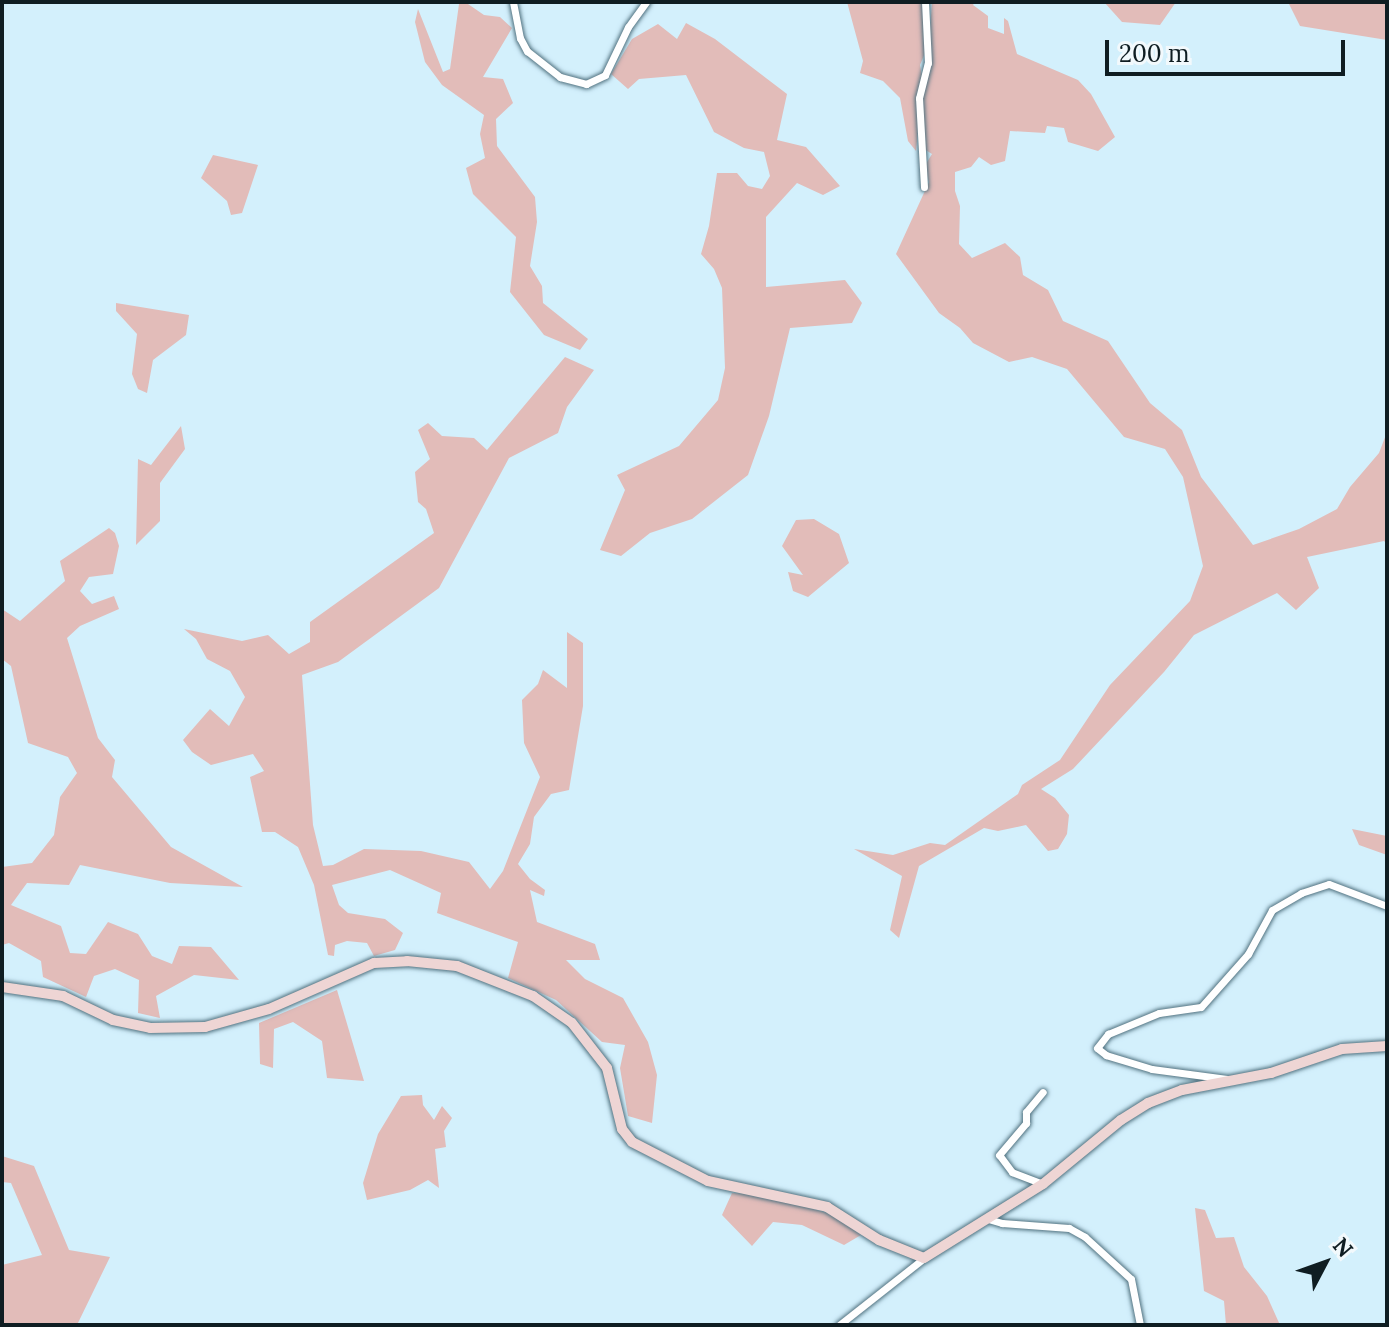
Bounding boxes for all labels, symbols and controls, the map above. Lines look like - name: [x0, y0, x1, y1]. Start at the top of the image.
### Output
- scale bar: [1109, 24, 1349, 74]
- text: 200 m: [1119, 38, 1189, 69]
- north arrow: [1285, 1223, 1365, 1303]
- text: N: [1327, 1232, 1359, 1263]

